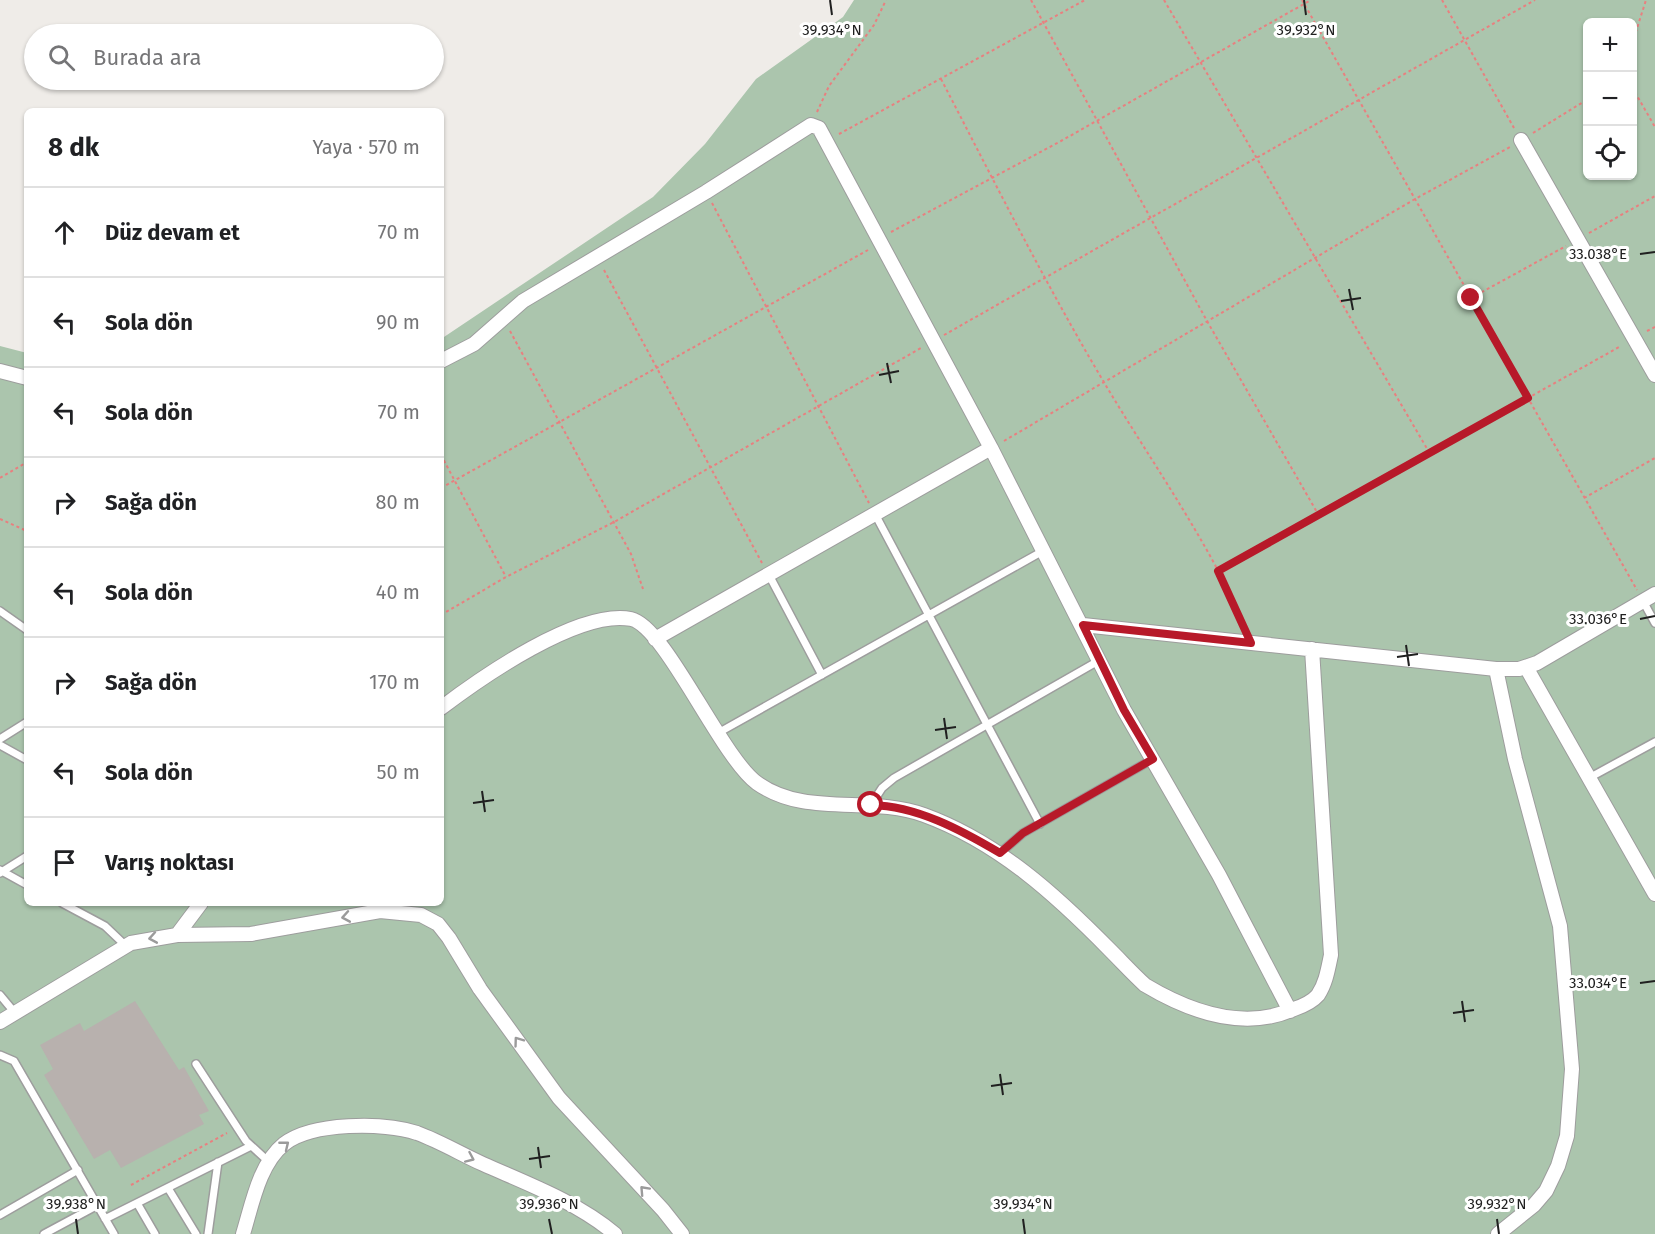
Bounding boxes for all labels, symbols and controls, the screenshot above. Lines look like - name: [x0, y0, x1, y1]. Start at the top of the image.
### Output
- map controls: [1583, 18, 1637, 180]
- button: +: [1583, 18, 1637, 72]
- text: 39.934°N: [802, 21, 862, 39]
- text: 39.932°N: [1277, 21, 1335, 39]
- search box: [24, 24, 444, 90]
- icon: search: [45, 41, 78, 74]
- text: Burada ara: [93, 44, 201, 71]
- button: −: [1583, 72, 1637, 126]
- button: locate: [1583, 126, 1637, 180]
- text: 8 dk: [48, 132, 99, 163]
- text: Yaya · 570 m: [312, 135, 420, 159]
- icon: ahead: [48, 216, 81, 249]
- text: Düz devam et: [105, 219, 240, 246]
- text: 70 m: [378, 220, 420, 244]
- text: 33.038°E: [1569, 245, 1627, 263]
- route end: [1457, 284, 1483, 310]
- icon: left: [48, 306, 81, 339]
- text: Sola dön: [105, 309, 193, 336]
- text: 90 m: [376, 310, 420, 334]
- icon: left: [48, 396, 81, 429]
- text: Sola dön: [105, 399, 193, 426]
- text: 70 m: [378, 400, 420, 424]
- icon: right: [48, 486, 81, 519]
- text: Sağa dön: [105, 489, 197, 516]
- text: 80 m: [375, 490, 420, 514]
- icon: left: [48, 576, 81, 609]
- text: Sola dön: [105, 579, 193, 606]
- text: 40 m: [376, 580, 420, 604]
- text: 33.036°E: [1569, 610, 1627, 628]
- icon: right: [48, 666, 81, 699]
- text: Sağa dön: [105, 669, 197, 696]
- text: 170 m: [369, 670, 420, 694]
- icon: left: [48, 756, 81, 789]
- text: Sola dön: [105, 759, 193, 786]
- text: 50 m: [376, 760, 420, 784]
- route start: [857, 791, 883, 817]
- icon: arrive: [48, 846, 81, 879]
- text: Varış noktası: [105, 849, 234, 876]
- one-way arrow: [341, 910, 351, 923]
- one-way arrow: [148, 931, 158, 944]
- text: 33.034°E: [1569, 974, 1627, 992]
- one-way arrow: [514, 1037, 525, 1048]
- one-way arrow: [278, 1141, 289, 1152]
- one-way arrow: [464, 1151, 475, 1163]
- one-way arrow: [640, 1186, 651, 1196]
- text: 39.938°N: [46, 1195, 106, 1213]
- text: 39.936°N: [519, 1195, 579, 1213]
- text: 39.934°N: [993, 1195, 1053, 1213]
- text: 39.932°N: [1468, 1195, 1526, 1213]

